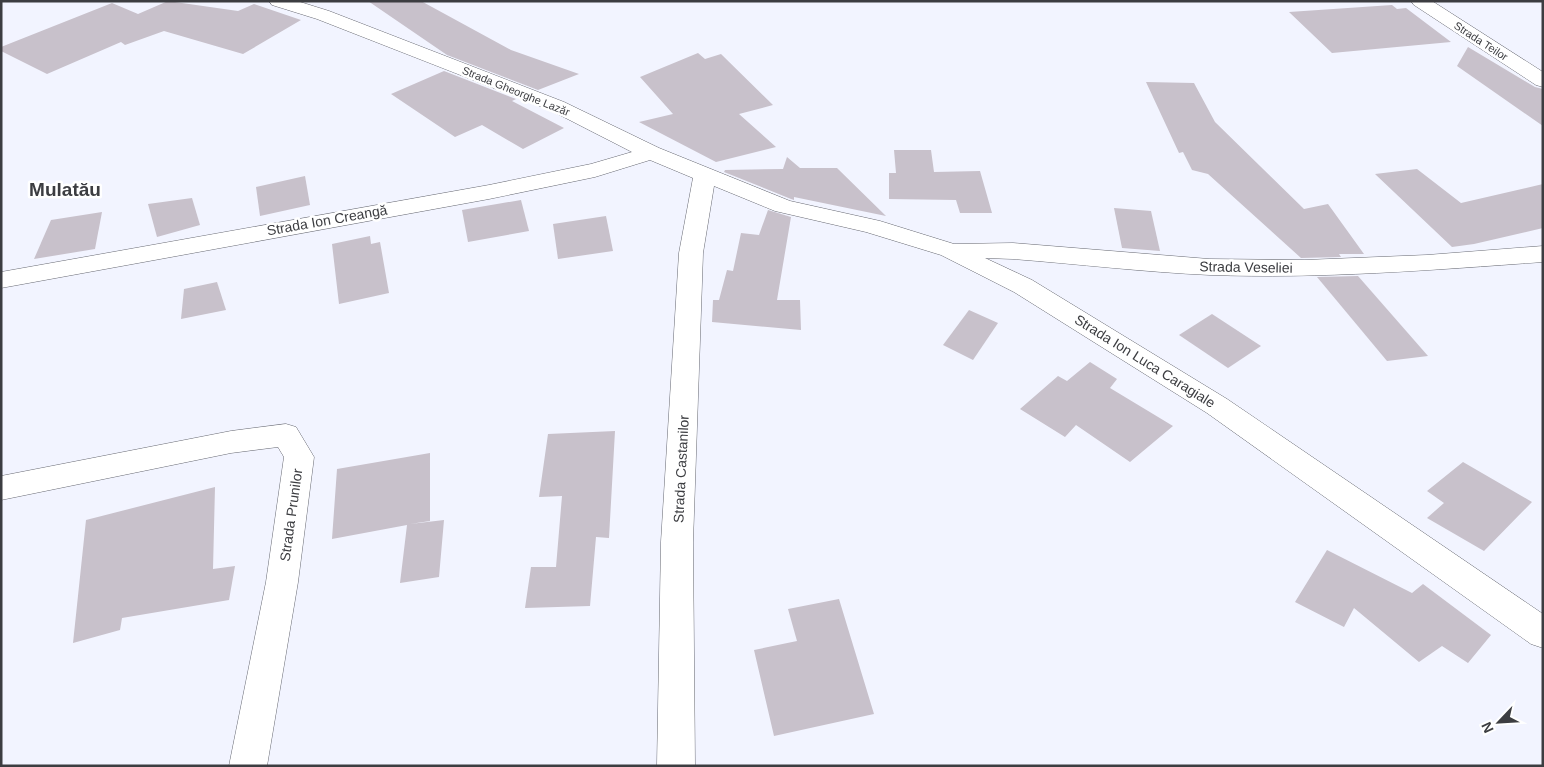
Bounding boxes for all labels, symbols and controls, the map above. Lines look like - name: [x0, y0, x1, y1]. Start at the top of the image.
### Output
- street label: Strada Teilor: [1452, 19, 1510, 63]
- street label: Strada Gheorghe Lazăr: [460, 64, 572, 118]
- district label: Mulatău: [29, 179, 101, 200]
- street label: Strada Ion Creangă: [265, 201, 389, 238]
- street label: Strada Veseliei: [1199, 258, 1293, 276]
- street label: Strada Ion Luca Caragiale: [1072, 311, 1218, 411]
- street label: Strada Castanilor: [670, 414, 692, 523]
- street label: Strada Prunilor: [277, 467, 305, 562]
- north arrow: [1474, 697, 1524, 747]
- text: N: [1478, 720, 1497, 735]

